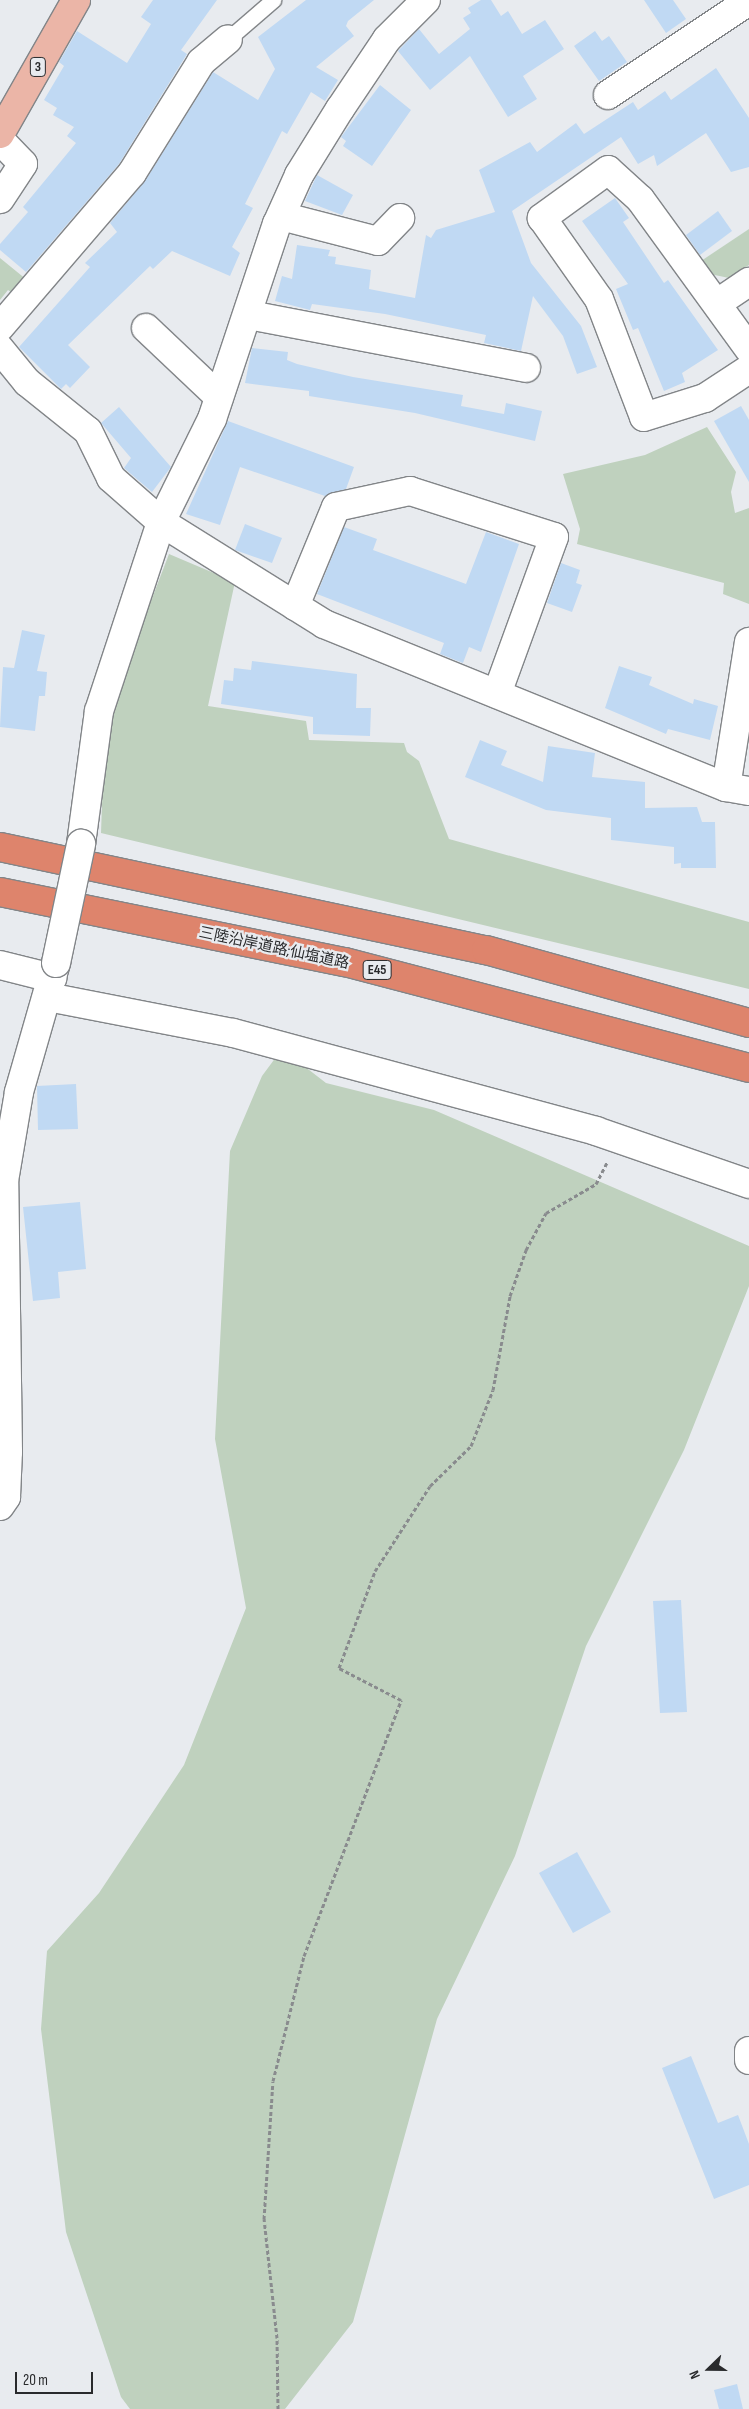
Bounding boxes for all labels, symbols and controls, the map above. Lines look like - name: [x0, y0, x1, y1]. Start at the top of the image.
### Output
- road number: 3: [29, 56, 47, 78]
- street label: 三陸沿岸道路;仙塩道路: [197, 923, 351, 973]
- road number: E45: [362, 958, 392, 982]
- north arrow: [684, 2344, 734, 2394]
- scale bar: [18, 2362, 95, 2394]
- text: N: [685, 2368, 704, 2381]
- text: 20 m: [23, 2371, 48, 2390]

